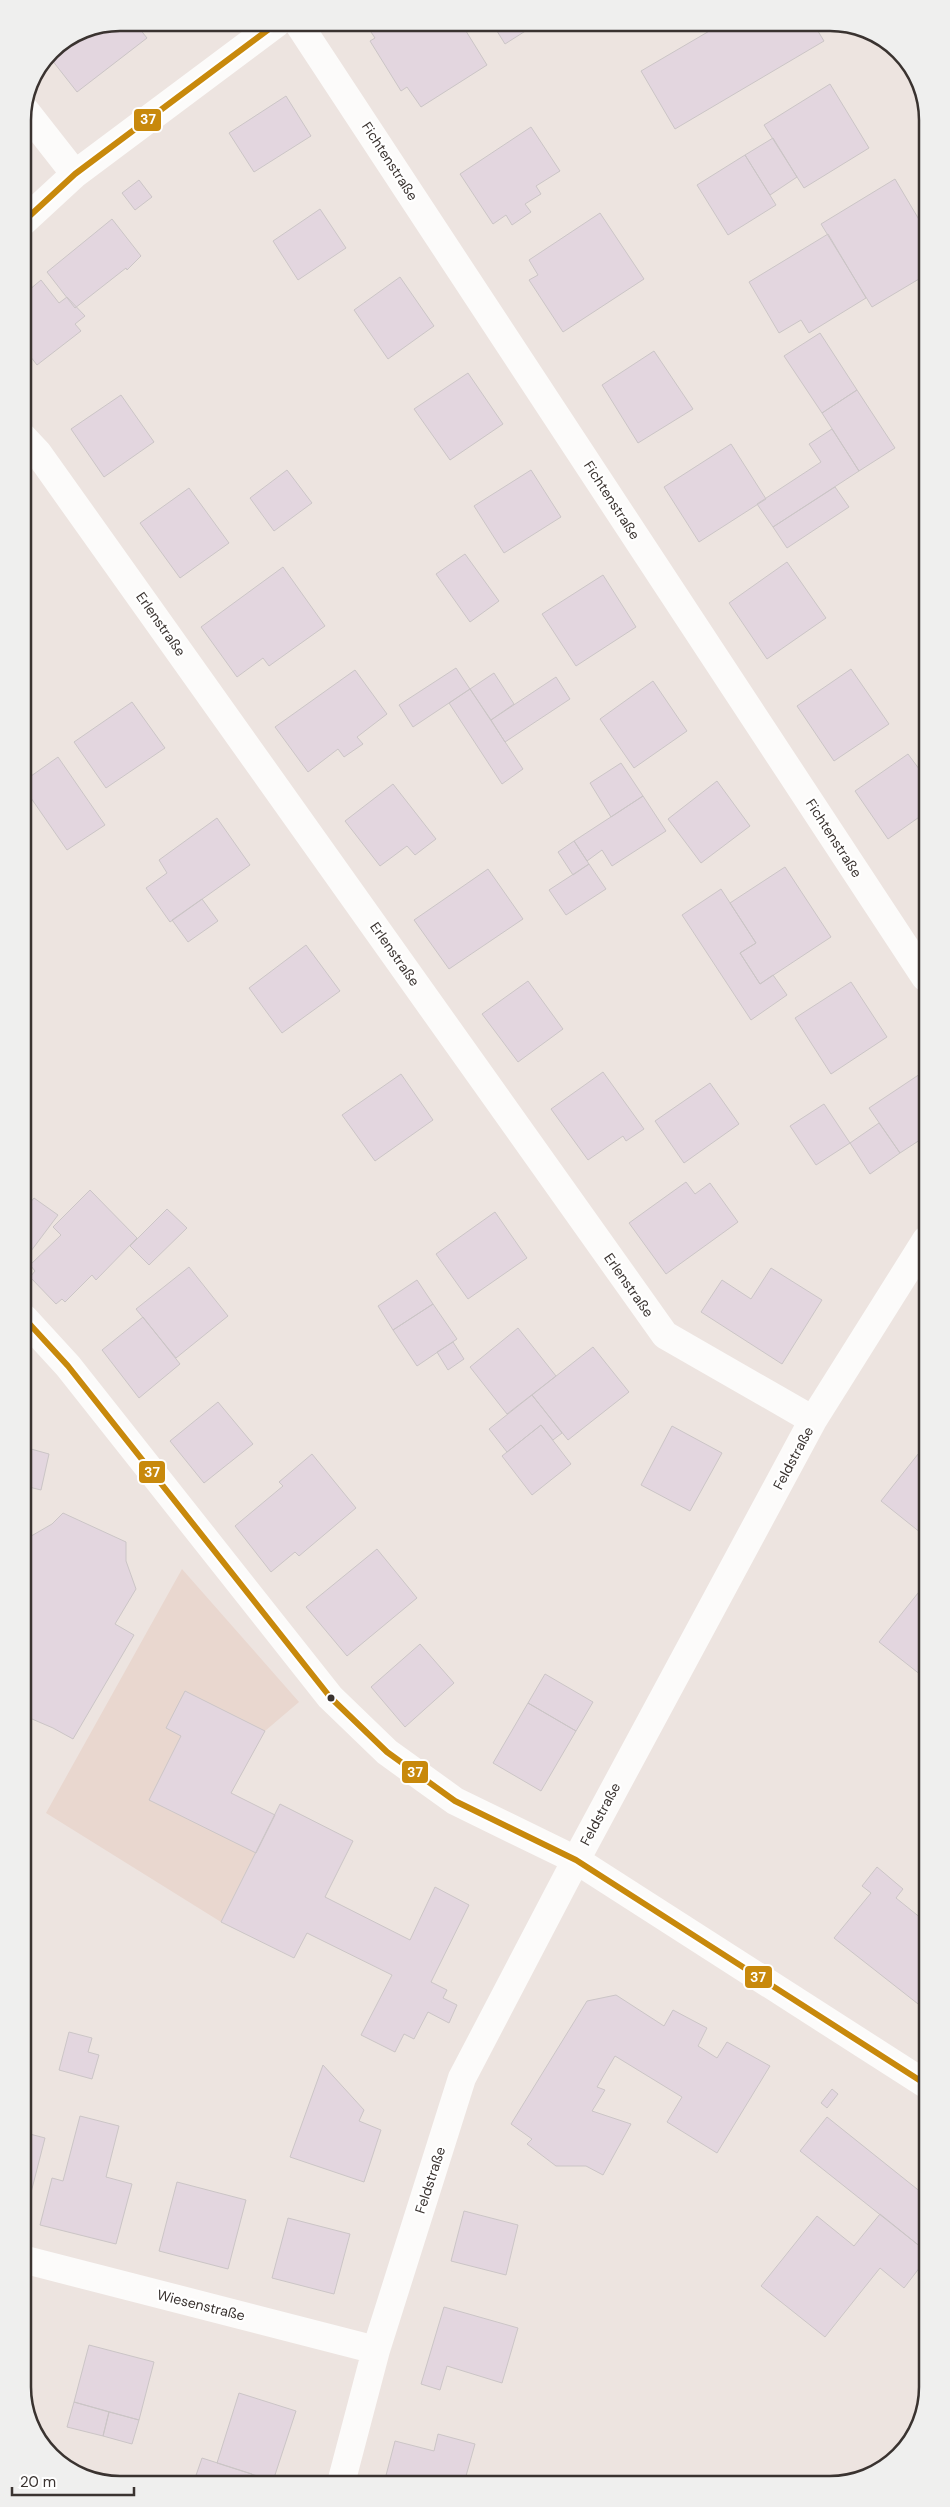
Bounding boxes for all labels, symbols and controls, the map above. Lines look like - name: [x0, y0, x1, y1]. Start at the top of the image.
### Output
- line badge: 37: [133, 108, 162, 132]
- text: 37: [140, 110, 156, 128]
- street label: Fichtenstraße: [358, 118, 422, 204]
- street label: Fichtenstraße: [580, 457, 644, 543]
- street label: Erlenstraße: [132, 588, 190, 660]
- street label: Fichtenstraße: [802, 795, 866, 881]
- street label: Erlenstraße: [366, 918, 424, 990]
- street label: Erlenstraße: [600, 1249, 658, 1321]
- street label: Feldstraße: [769, 1423, 817, 1493]
- line badge: 37: [138, 1460, 166, 1484]
- text: 37: [144, 1463, 160, 1481]
- unlabelled marker: [326, 1693, 336, 1703]
- line badge: 37: [401, 1760, 429, 1784]
- text: 37: [407, 1763, 423, 1781]
- street label: Feldstraße: [576, 1779, 624, 1849]
- line badge: 37: [744, 1965, 773, 1989]
- text: 37: [750, 1968, 766, 1986]
- street label: Feldstraße: [411, 2144, 449, 2216]
- street label: Wiesenstraße: [155, 2285, 247, 2325]
- scale bar: [12, 2464, 135, 2496]
- text: 20 m: [20, 2472, 56, 2492]

